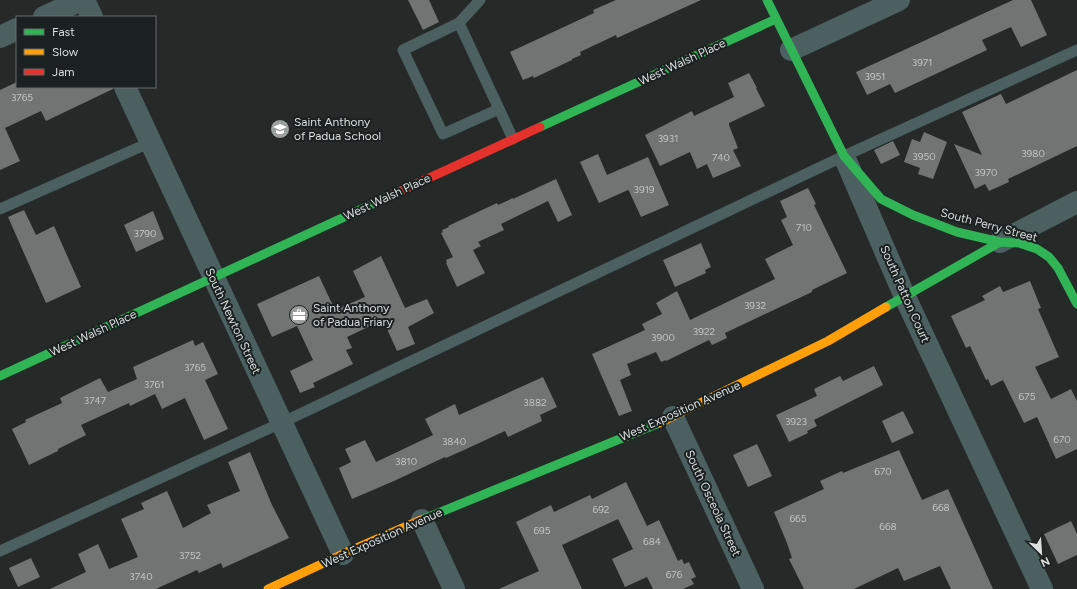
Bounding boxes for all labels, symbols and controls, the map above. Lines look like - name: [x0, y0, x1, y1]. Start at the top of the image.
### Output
- legend: [16, 16, 156, 88]
- text: Fast: [52, 25, 75, 39]
- street label: West Walsh Place: [636, 36, 728, 88]
- text: Slow: [52, 45, 79, 59]
- house number: 3971: [912, 56, 932, 69]
- text: Jam: [52, 65, 75, 79]
- house number: 3951: [865, 70, 885, 83]
- house number: 3765: [11, 91, 33, 104]
- place label: Saint Anthony of Padua School: [294, 115, 381, 143]
- school or university icon: Saint Anthony of Padua School: [269, 118, 291, 140]
- house number: 3931: [658, 132, 678, 145]
- house number: 3980: [1021, 147, 1045, 160]
- house number: 3950: [912, 150, 936, 163]
- house number: 740: [712, 151, 730, 164]
- house number: 3970: [975, 166, 997, 179]
- street label: West Walsh Place: [341, 171, 433, 223]
- house number: 3919: [634, 183, 655, 196]
- street label: South Perry Street: [939, 205, 1039, 245]
- house number: 710: [796, 221, 812, 234]
- house number: 3790: [134, 227, 156, 240]
- street label: South Patton Court: [877, 243, 933, 345]
- street label: South Newton Street: [202, 266, 264, 377]
- house number: 3932: [744, 299, 766, 312]
- place label: Saint Anthony of Padua Friary: [313, 301, 394, 329]
- office icon: Saint Anthony of Padua Friary: [288, 304, 310, 326]
- street label: West Walsh Place: [47, 307, 139, 359]
- house number: 3922: [693, 325, 715, 338]
- house number: 3900: [651, 331, 675, 344]
- house number: 3765: [184, 361, 206, 374]
- house number: 3761: [144, 378, 164, 391]
- street label: West Exposition Avenue: [618, 378, 743, 444]
- house number: 675: [1019, 390, 1036, 403]
- house number: 3747: [84, 394, 107, 407]
- house number: 3882: [523, 396, 547, 409]
- house number: 3923: [785, 415, 807, 428]
- house number: 670: [1053, 433, 1071, 446]
- house number: 3840: [442, 435, 466, 448]
- street label: South Osceola Street: [682, 448, 744, 559]
- house number: 3810: [395, 455, 417, 468]
- house number: 670: [874, 465, 892, 478]
- house number: 668: [932, 501, 950, 514]
- house number: 692: [593, 503, 609, 516]
- street label: West Exposition Avenue: [320, 505, 445, 571]
- house number: 665: [789, 512, 807, 525]
- house number: 668: [879, 520, 897, 533]
- house number: 695: [533, 524, 551, 537]
- north arrow: [1021, 533, 1061, 573]
- house number: 684: [643, 535, 661, 548]
- house number: 3752: [179, 549, 201, 562]
- text: N: [1038, 554, 1052, 569]
- house number: 676: [666, 568, 683, 581]
- house number: 3740: [129, 570, 153, 583]

